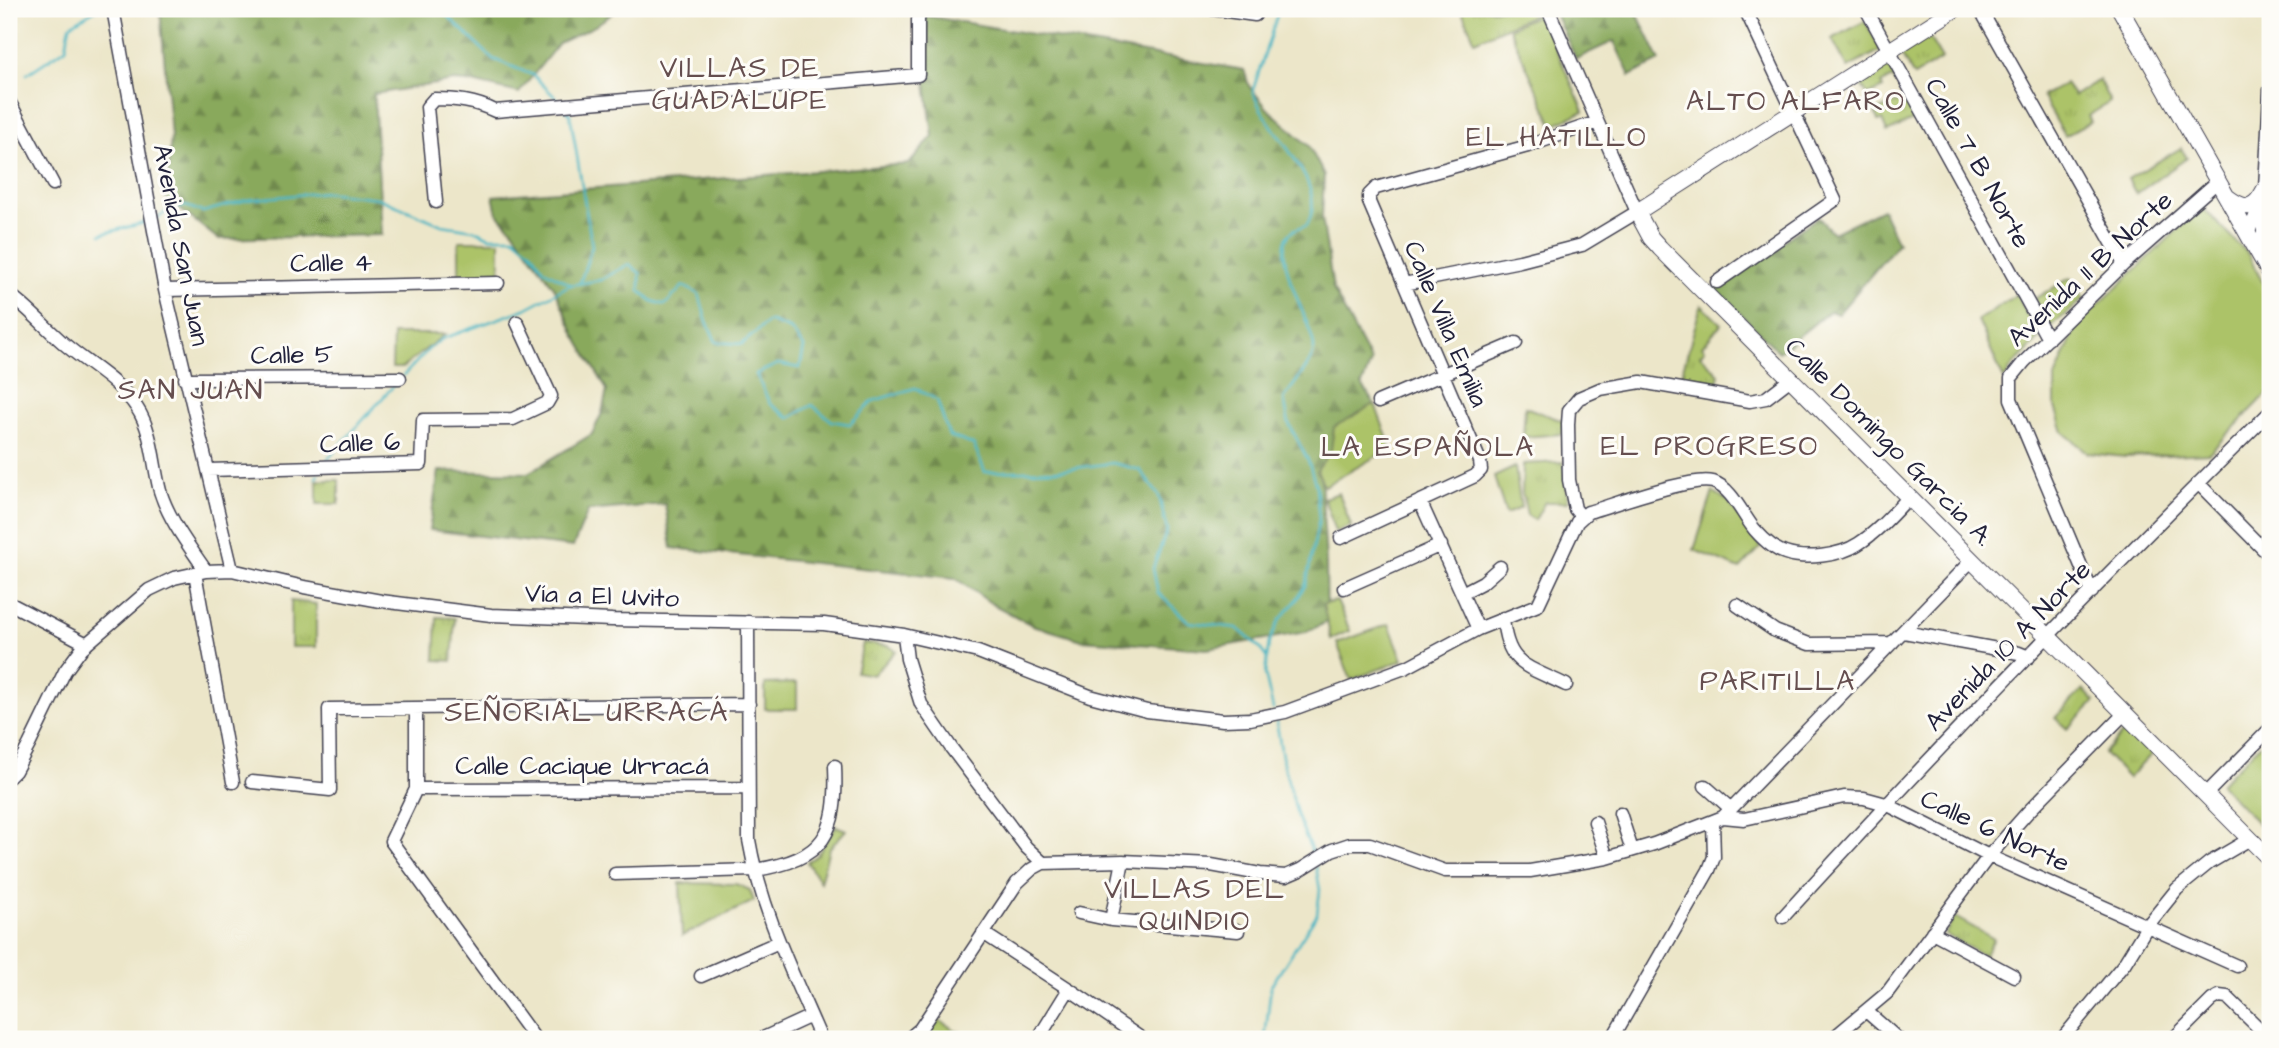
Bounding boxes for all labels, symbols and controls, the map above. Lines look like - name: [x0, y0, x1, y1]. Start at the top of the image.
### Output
- district label: VILLAS DE GUADALUPE: [652, 49, 828, 120]
- street label: Calle 7 B Norte: [1916, 71, 2040, 255]
- district label: ALTO ALFARO: [1686, 82, 1906, 121]
- district label: EL HATILLO: [1466, 118, 1648, 157]
- street label: Avenida San Juan: [144, 141, 218, 349]
- street label: Avenida 11 B Norte: [1999, 183, 2181, 355]
- street label: Calle Villa Emilia: [1395, 235, 1497, 413]
- street label: Calle 4: [290, 244, 373, 282]
- street label: Calle Domingo Garcia A.: [1775, 330, 2001, 556]
- street label: Calle 5: [250, 336, 334, 374]
- district label: SAN JUAN: [118, 371, 264, 410]
- street label: Calle 6: [319, 424, 401, 462]
- district label: EL PROGRESO: [1601, 427, 1819, 466]
- district label: LA ESPAÑOLA: [1321, 428, 1535, 467]
- street label: Avenida 10 A Norte: [1917, 553, 2099, 739]
- street label: Vía a El Uvito: [524, 575, 680, 617]
- district label: PARITILLA: [1700, 662, 1856, 701]
- district label: SEÑORIAL URRACÁ: [445, 693, 729, 732]
- street label: Calle Cacique Urracá: [455, 748, 709, 784]
- street label: Calle 6 Norte: [1914, 781, 2076, 881]
- district label: VILLAS DEL QUINDIO: [1104, 870, 1286, 941]

